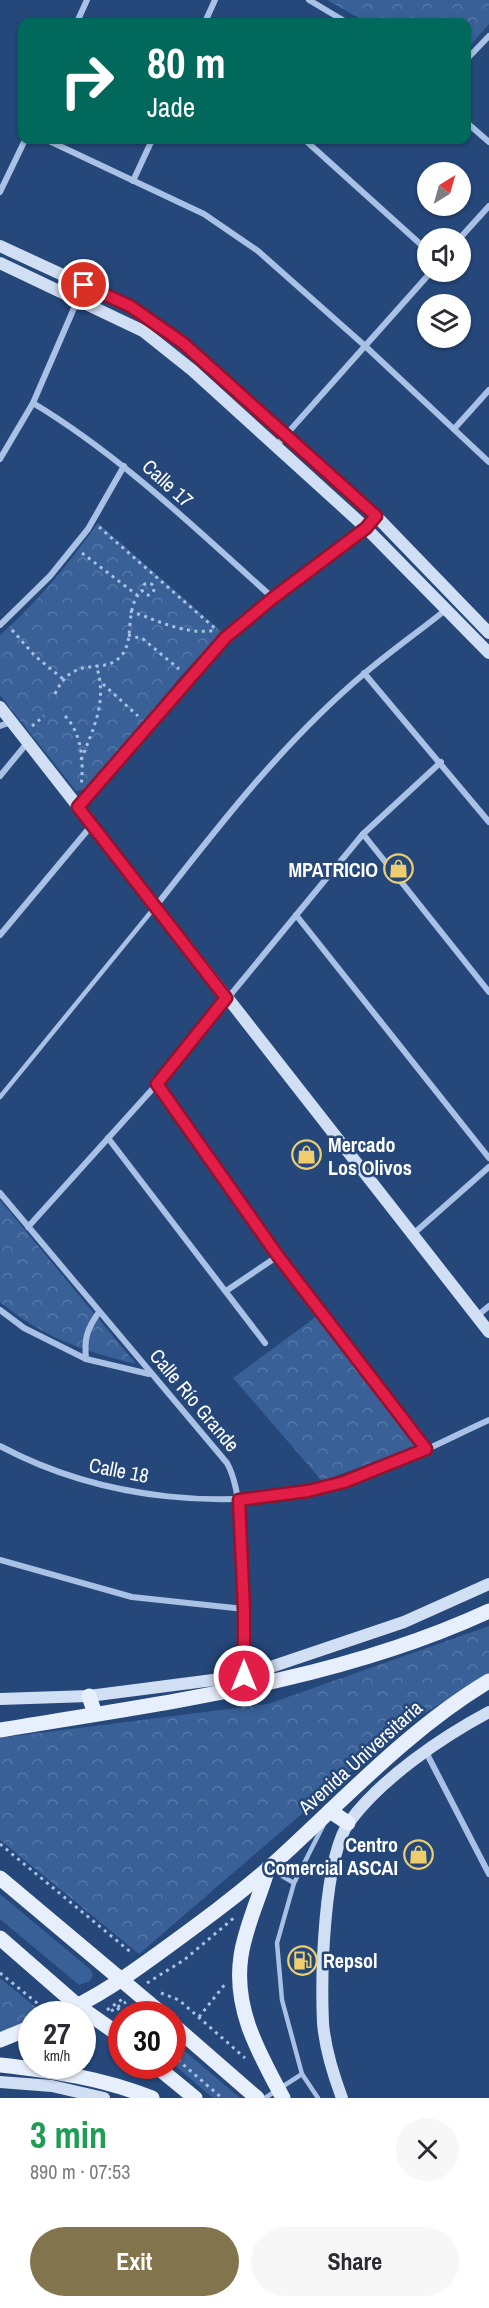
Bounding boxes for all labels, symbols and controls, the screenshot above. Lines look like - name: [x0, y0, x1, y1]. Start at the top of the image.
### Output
- text: 80 m: [147, 35, 226, 91]
- icon: right: [48, 42, 126, 120]
- text: Jade: [147, 89, 195, 125]
- north arrow: [417, 162, 471, 216]
- map controls: [417, 162, 471, 348]
- button: sound: [417, 228, 471, 282]
- pin: [58, 259, 109, 310]
- icon: arrive: [67, 268, 100, 301]
- button: layers: [417, 294, 471, 348]
- street label: Calle 17: [137, 453, 199, 513]
- shop icon: MPATRICIO: [383, 853, 415, 885]
- place label: MPATRICIO: [288, 856, 378, 883]
- place label: Mercado Los Olivos: [328, 1131, 412, 1181]
- shop icon: Mercado Los Olivos: [291, 1139, 323, 1171]
- street label: Calle Río Grande: [144, 1343, 246, 1457]
- street label: Calle 18: [87, 1451, 151, 1489]
- position arrow: [212, 1644, 276, 1708]
- street label: Avenida Universitaria: [291, 1694, 428, 1821]
- place label: Centro Comercial ASCAI: [264, 1831, 398, 1881]
- shop icon: Centro Comercial ASCAI: [403, 1839, 435, 1871]
- fuel station icon: Repsol: [286, 1944, 318, 1976]
- place label: Repsol: [323, 1947, 378, 1974]
- speed limit sign: 30: [108, 2001, 186, 2079]
- text: 27: [43, 2013, 71, 2053]
- text: km/h: [44, 2045, 70, 2066]
- text: 3 min: [30, 2111, 107, 2159]
- button: close: [396, 2118, 459, 2181]
- text: 890 m · 07:53: [30, 2158, 130, 2185]
- button: Exit: [30, 2227, 239, 2296]
- button: Share: [251, 2227, 459, 2296]

